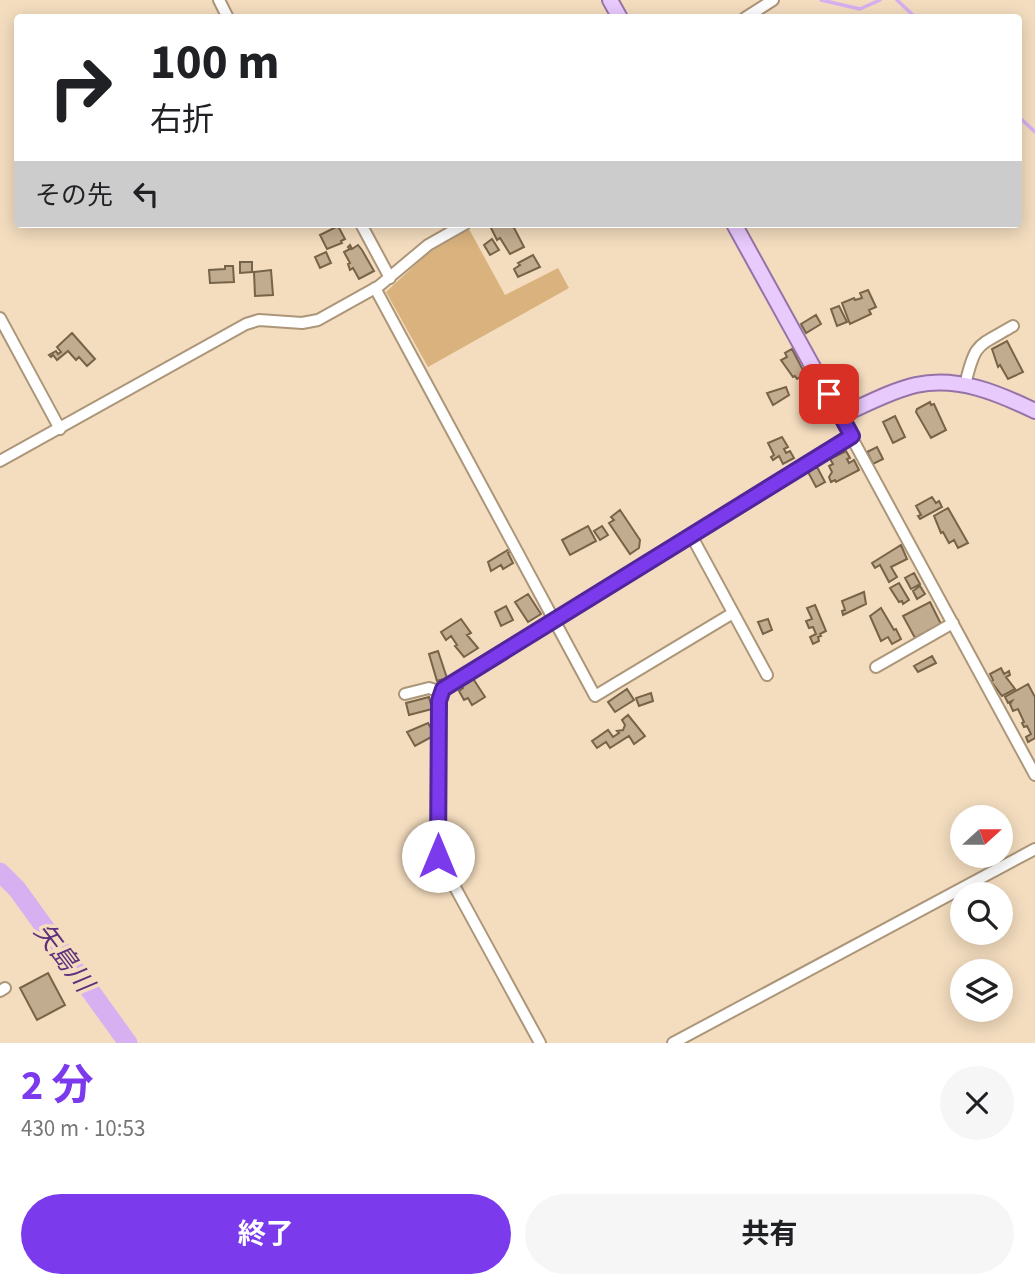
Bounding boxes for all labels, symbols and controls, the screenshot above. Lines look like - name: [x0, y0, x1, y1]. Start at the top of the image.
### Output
- text: 100 m: [150, 28, 279, 98]
- icon: right: [35, 42, 126, 133]
- text: 右折: [150, 97, 214, 143]
- icon: left: [127, 175, 165, 213]
- text: その先: [35, 177, 113, 214]
- pin: [799, 364, 859, 424]
- icon: arrive: [810, 375, 848, 413]
- north arrow: [950, 805, 1013, 868]
- map controls: [950, 805, 1013, 1022]
- position arrow: [401, 819, 475, 893]
- button: search: [950, 882, 1013, 945]
- water label: 矢島川: [25, 915, 104, 1002]
- button: layers: [950, 959, 1013, 1022]
- text: 2 分: [21, 1056, 94, 1116]
- button: close: [940, 1066, 1014, 1140]
- text: 430 m · 10:53: [21, 1112, 145, 1145]
- button: 終了: [21, 1194, 511, 1274]
- button: 共有: [525, 1194, 1014, 1274]

